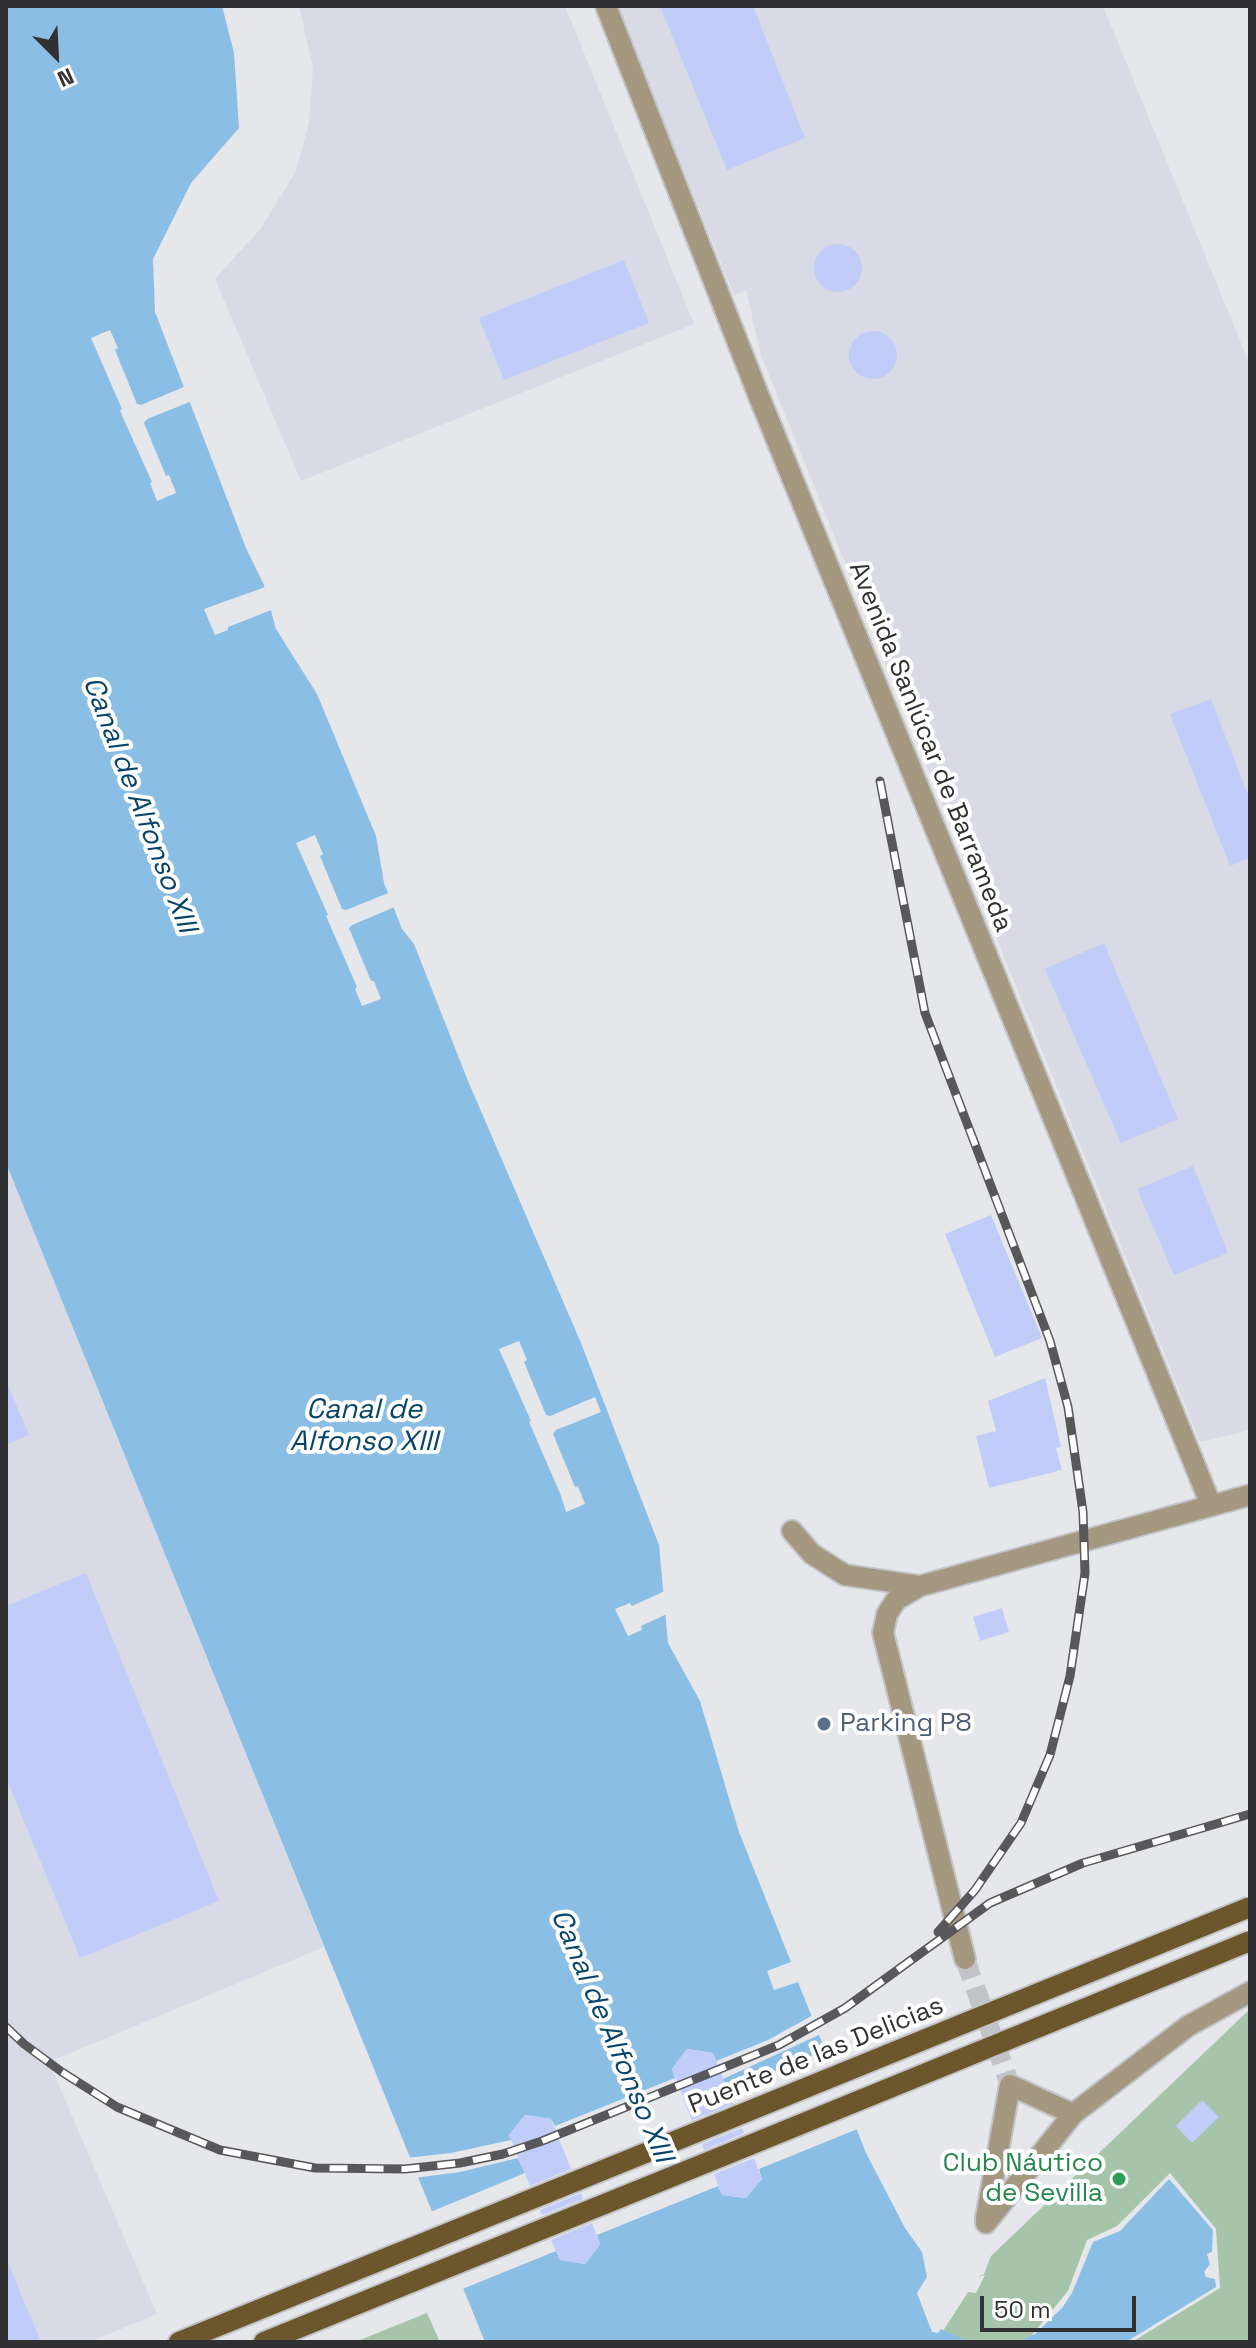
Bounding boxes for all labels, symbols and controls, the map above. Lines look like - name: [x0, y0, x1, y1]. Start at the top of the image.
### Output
- north arrow: [16, 16, 96, 96]
- text: N: [53, 62, 78, 94]
- street label: Avenida Sanlúcar de Barrameda: [841, 558, 1019, 936]
- water label: Canal de Alfonso XIII: [75, 672, 203, 938]
- water label: Canal de Alfonso XIII: [290, 1393, 438, 1459]
- place label: Parking P8: [840, 1708, 972, 1740]
- marker: Parking P8: [815, 1715, 833, 1733]
- water label: Canal de Alfonso XIII: [542, 1904, 680, 2168]
- street label: Puente de las Delicias: [684, 1991, 948, 2121]
- place label: Club Náutico de Sevilla: [943, 2148, 1103, 2210]
- marker: Club Náutico de Sevilla: [1110, 2170, 1128, 2188]
- scale bar: [984, 2280, 1140, 2330]
- text: 50 m: [994, 2294, 1051, 2325]

